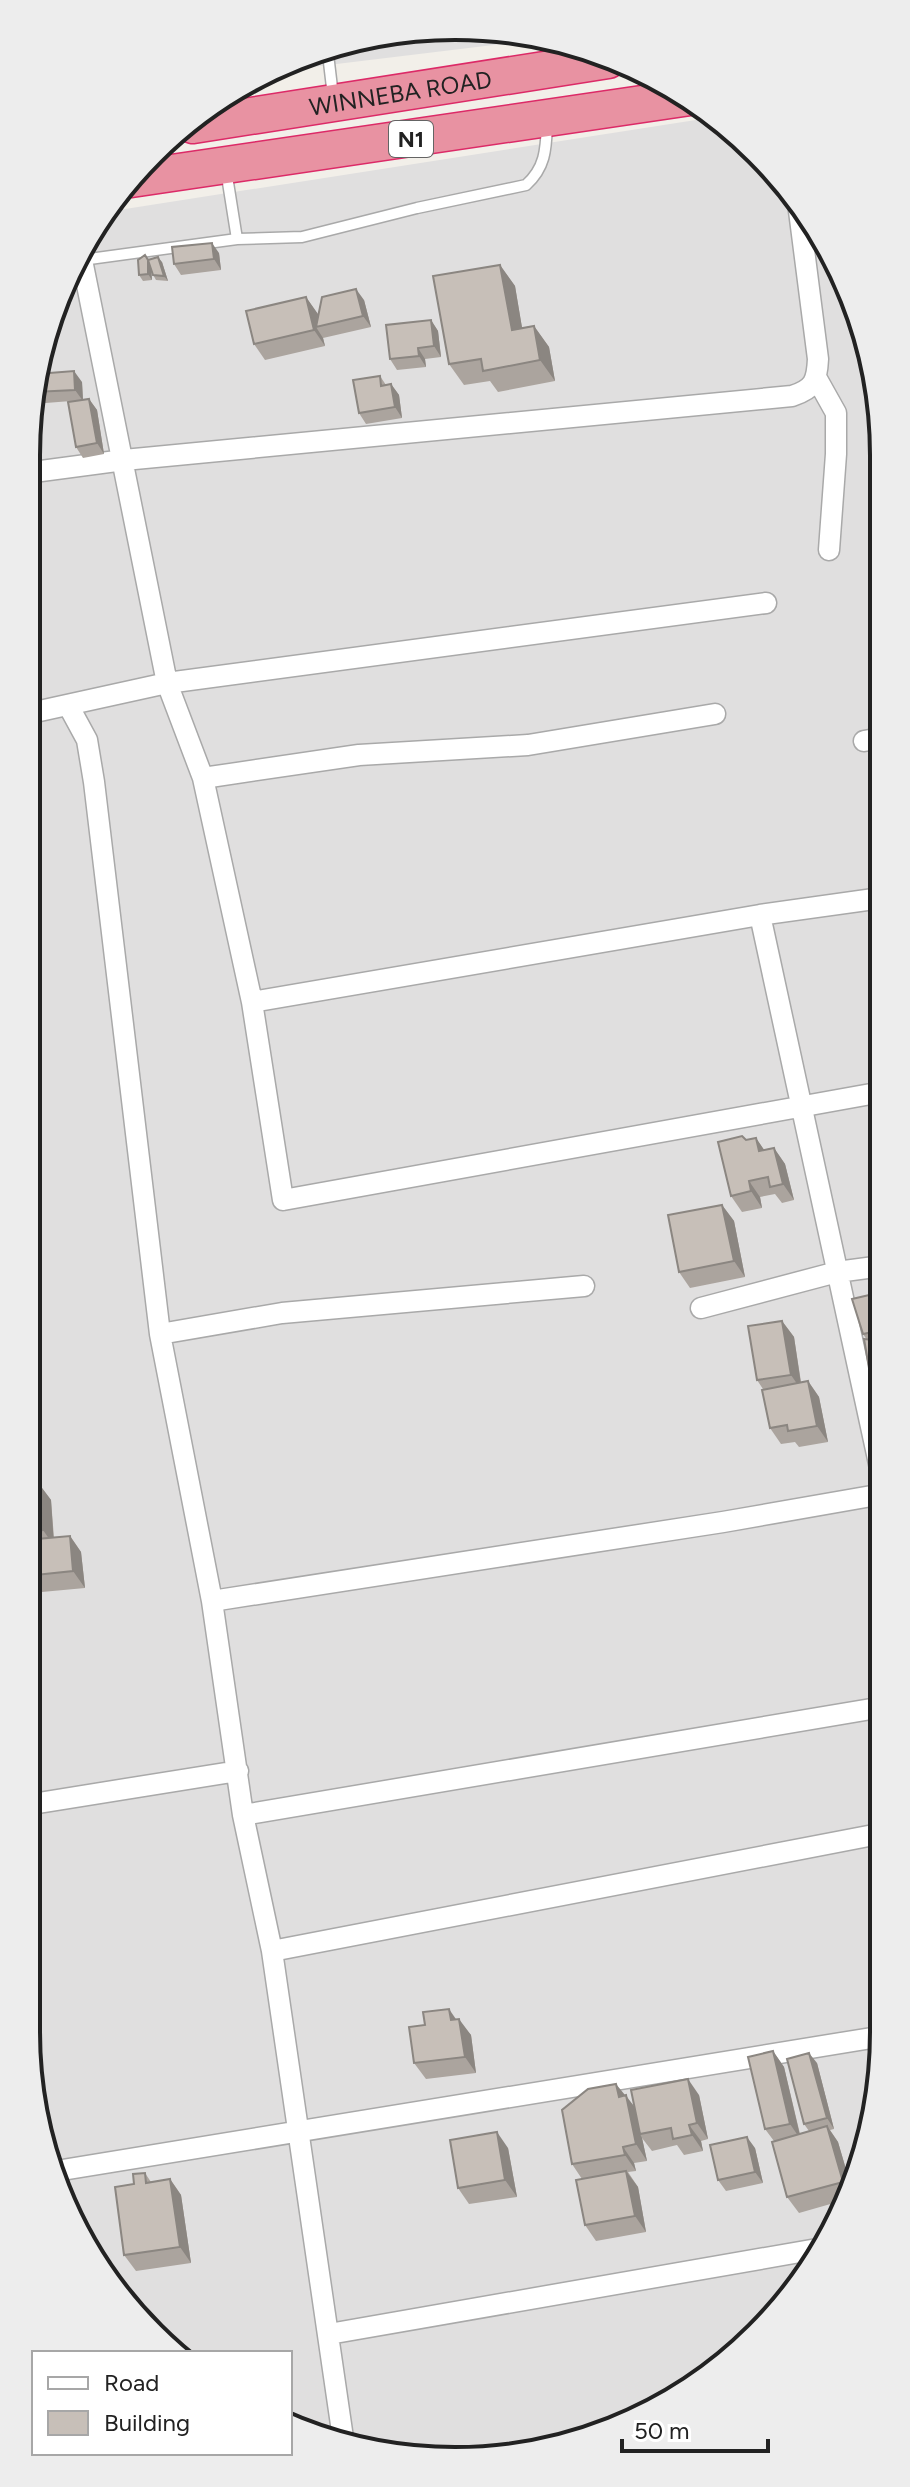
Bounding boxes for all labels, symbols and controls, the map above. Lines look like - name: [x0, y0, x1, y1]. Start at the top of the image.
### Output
- street label: WINNEBA ROAD: [307, 64, 494, 121]
- road number: N1: [389, 121, 433, 157]
- legend: [32, 2351, 292, 2455]
- text: Road: [104, 2368, 159, 2397]
- scale bar: [622, 2403, 768, 2453]
- text: Building: [104, 2408, 190, 2437]
- text: 50 m: [634, 2416, 690, 2445]

